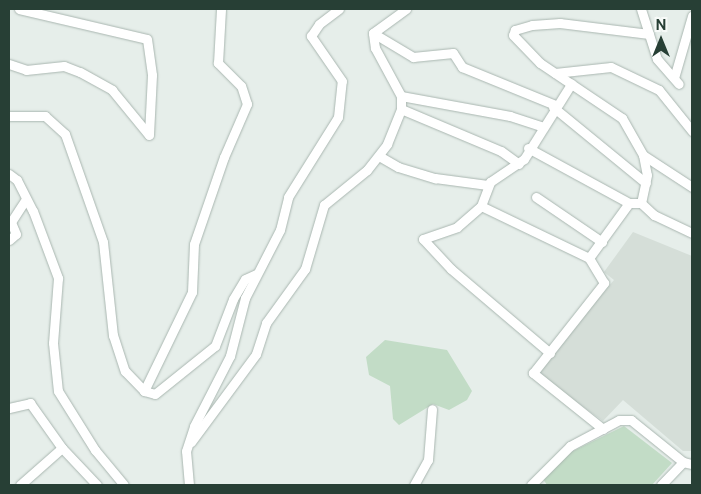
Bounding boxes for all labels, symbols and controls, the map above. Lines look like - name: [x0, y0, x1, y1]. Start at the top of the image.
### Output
- north arrow: [636, 15, 686, 65]
- text: N: [656, 17, 666, 33]

